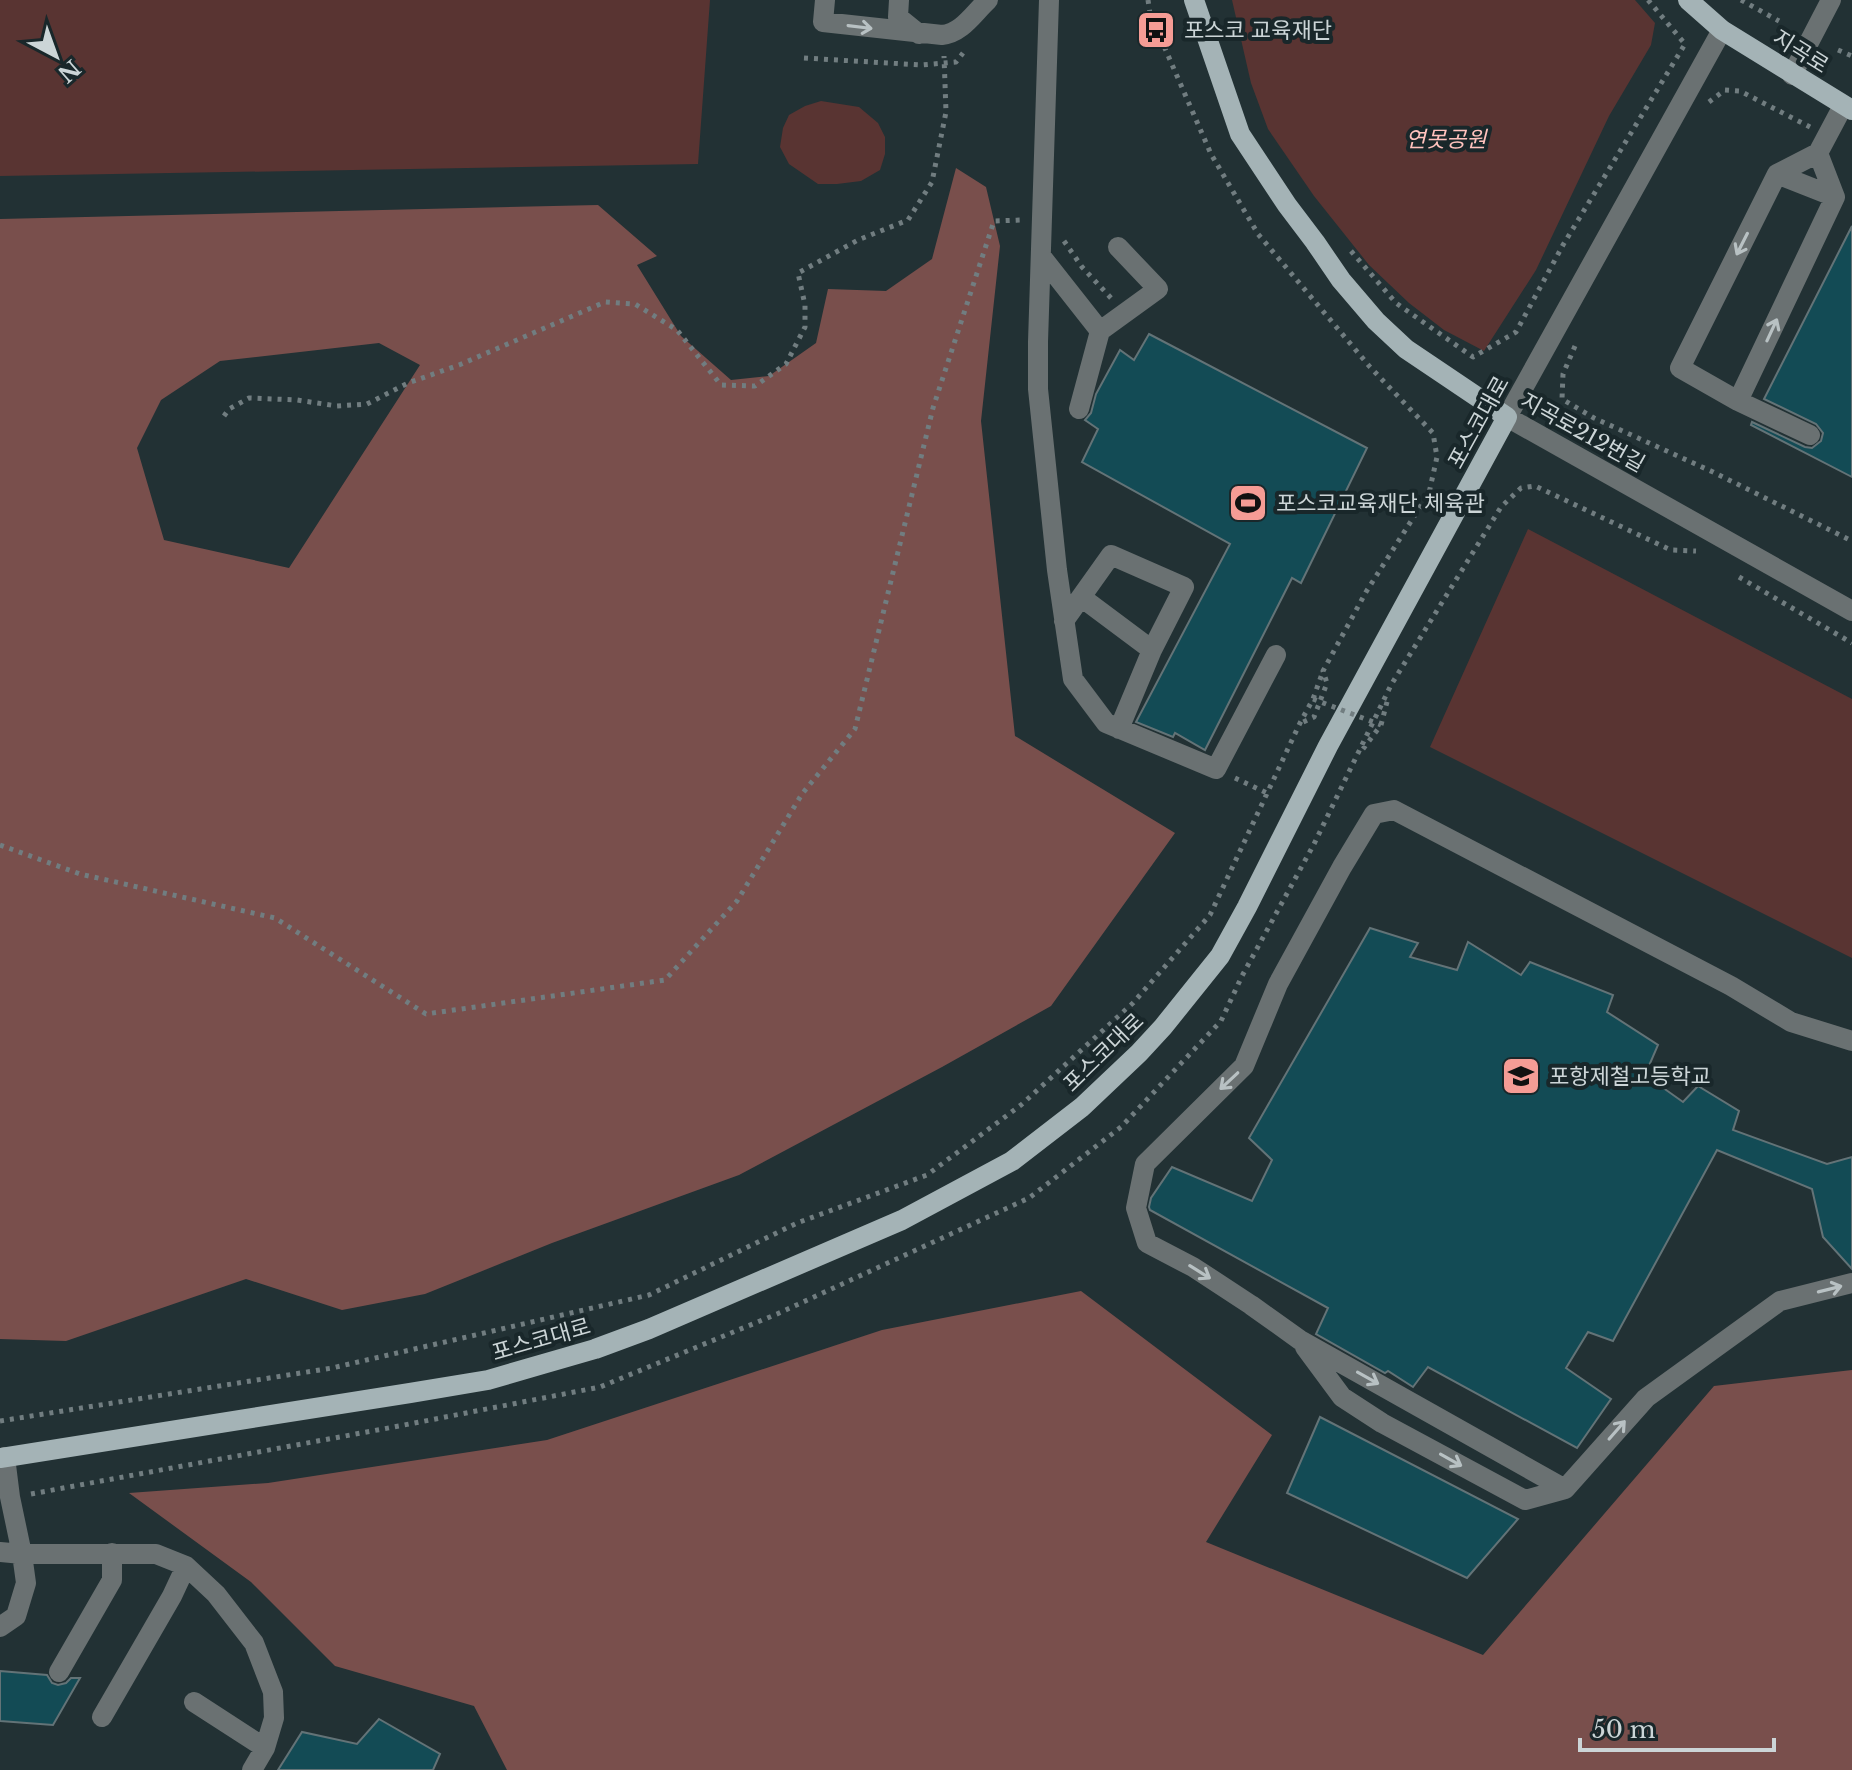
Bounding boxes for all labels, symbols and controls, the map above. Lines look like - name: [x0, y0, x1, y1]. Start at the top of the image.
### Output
- bus stop icon: 포스코 교육재단: [1135, 9, 1177, 51]
- north arrow: [16, 16, 96, 96]
- place label: 포스코 교육재단: [1184, 17, 1332, 44]
- one-way arrow: [847, 20, 872, 35]
- street label: 지곡로: [1768, 24, 1834, 79]
- text: N: [52, 54, 85, 88]
- park label: 연못공원: [1406, 126, 1488, 153]
- one-way arrow: [1734, 231, 1749, 255]
- one-way arrow: [1765, 318, 1780, 342]
- street label: 포스코대로: [1442, 371, 1515, 473]
- street label: 지곡로212번길: [1516, 387, 1650, 478]
- sports icon: 포스코교육재단 체육관: [1227, 482, 1269, 524]
- place label: 포스코교육재단 체육관: [1276, 490, 1485, 517]
- street label: 포스코대로: [1058, 1007, 1149, 1097]
- school or university icon: 포항제철고등학교: [1500, 1055, 1542, 1097]
- place label: 포항제철고등학교: [1549, 1063, 1711, 1090]
- one-way arrow: [1219, 1071, 1239, 1090]
- one-way arrow: [1189, 1263, 1211, 1280]
- one-way arrow: [1816, 1280, 1842, 1295]
- street label: 포스코대로: [489, 1313, 594, 1366]
- one-way arrow: [1356, 1371, 1379, 1387]
- one-way arrow: [1608, 1421, 1626, 1441]
- one-way arrow: [1439, 1452, 1462, 1468]
- scale bar: [1580, 1702, 1774, 1752]
- text: 50 m: [1592, 1715, 1656, 1744]

